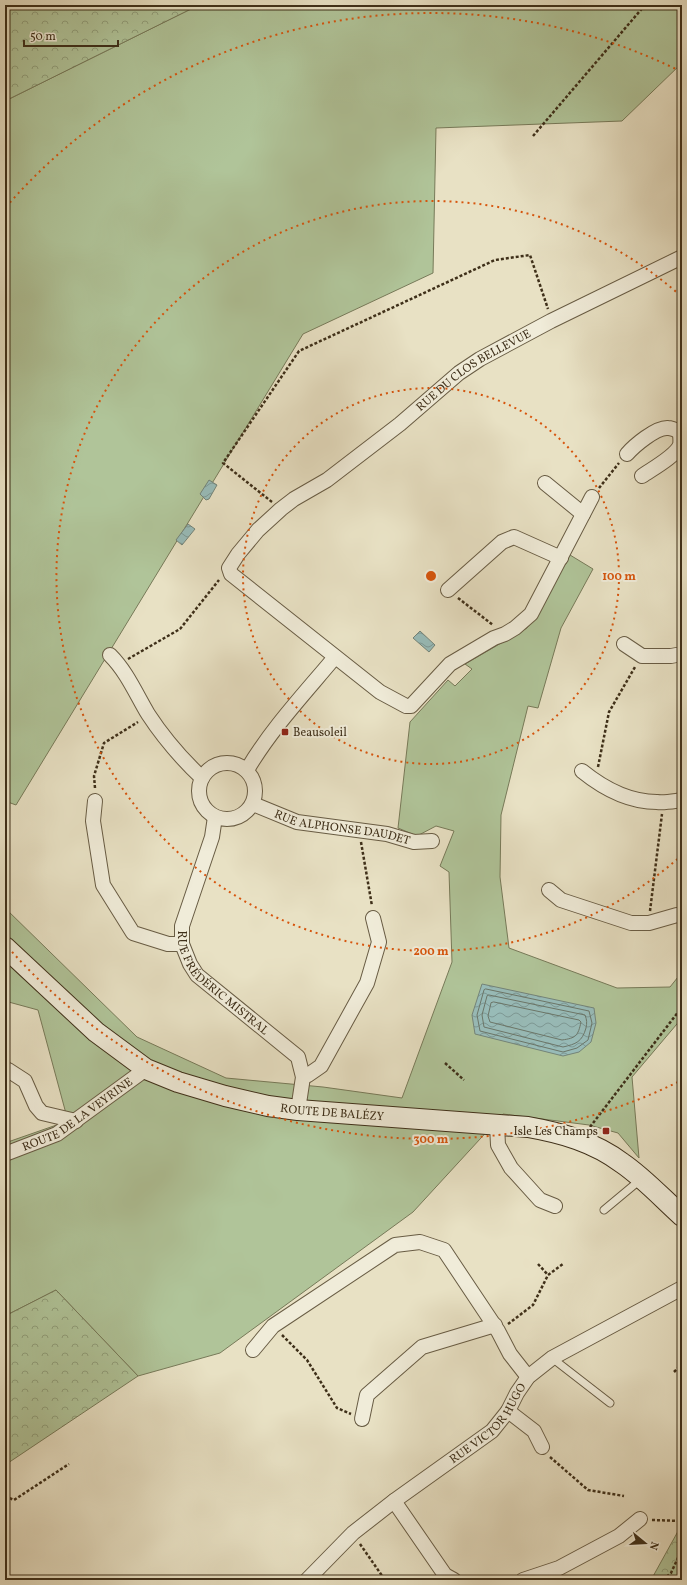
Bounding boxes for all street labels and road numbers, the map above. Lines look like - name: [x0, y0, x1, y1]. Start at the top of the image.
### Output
- street label: RUE DU CLOS BELLEVUE: [413, 326, 534, 416]
- street label: RUE ALPHONSE DAUDET: [272, 807, 412, 849]
- street label: RUE FRÉDÉRIC MISTRAL: [173, 931, 272, 1039]
- street label: ROUTE DE LA VEYRINE: [20, 1074, 136, 1156]
- street label: ROUTE DE BALÉZY: [279, 1101, 385, 1125]
- street label: RUE VICTOR HUGO: [447, 1380, 531, 1468]

